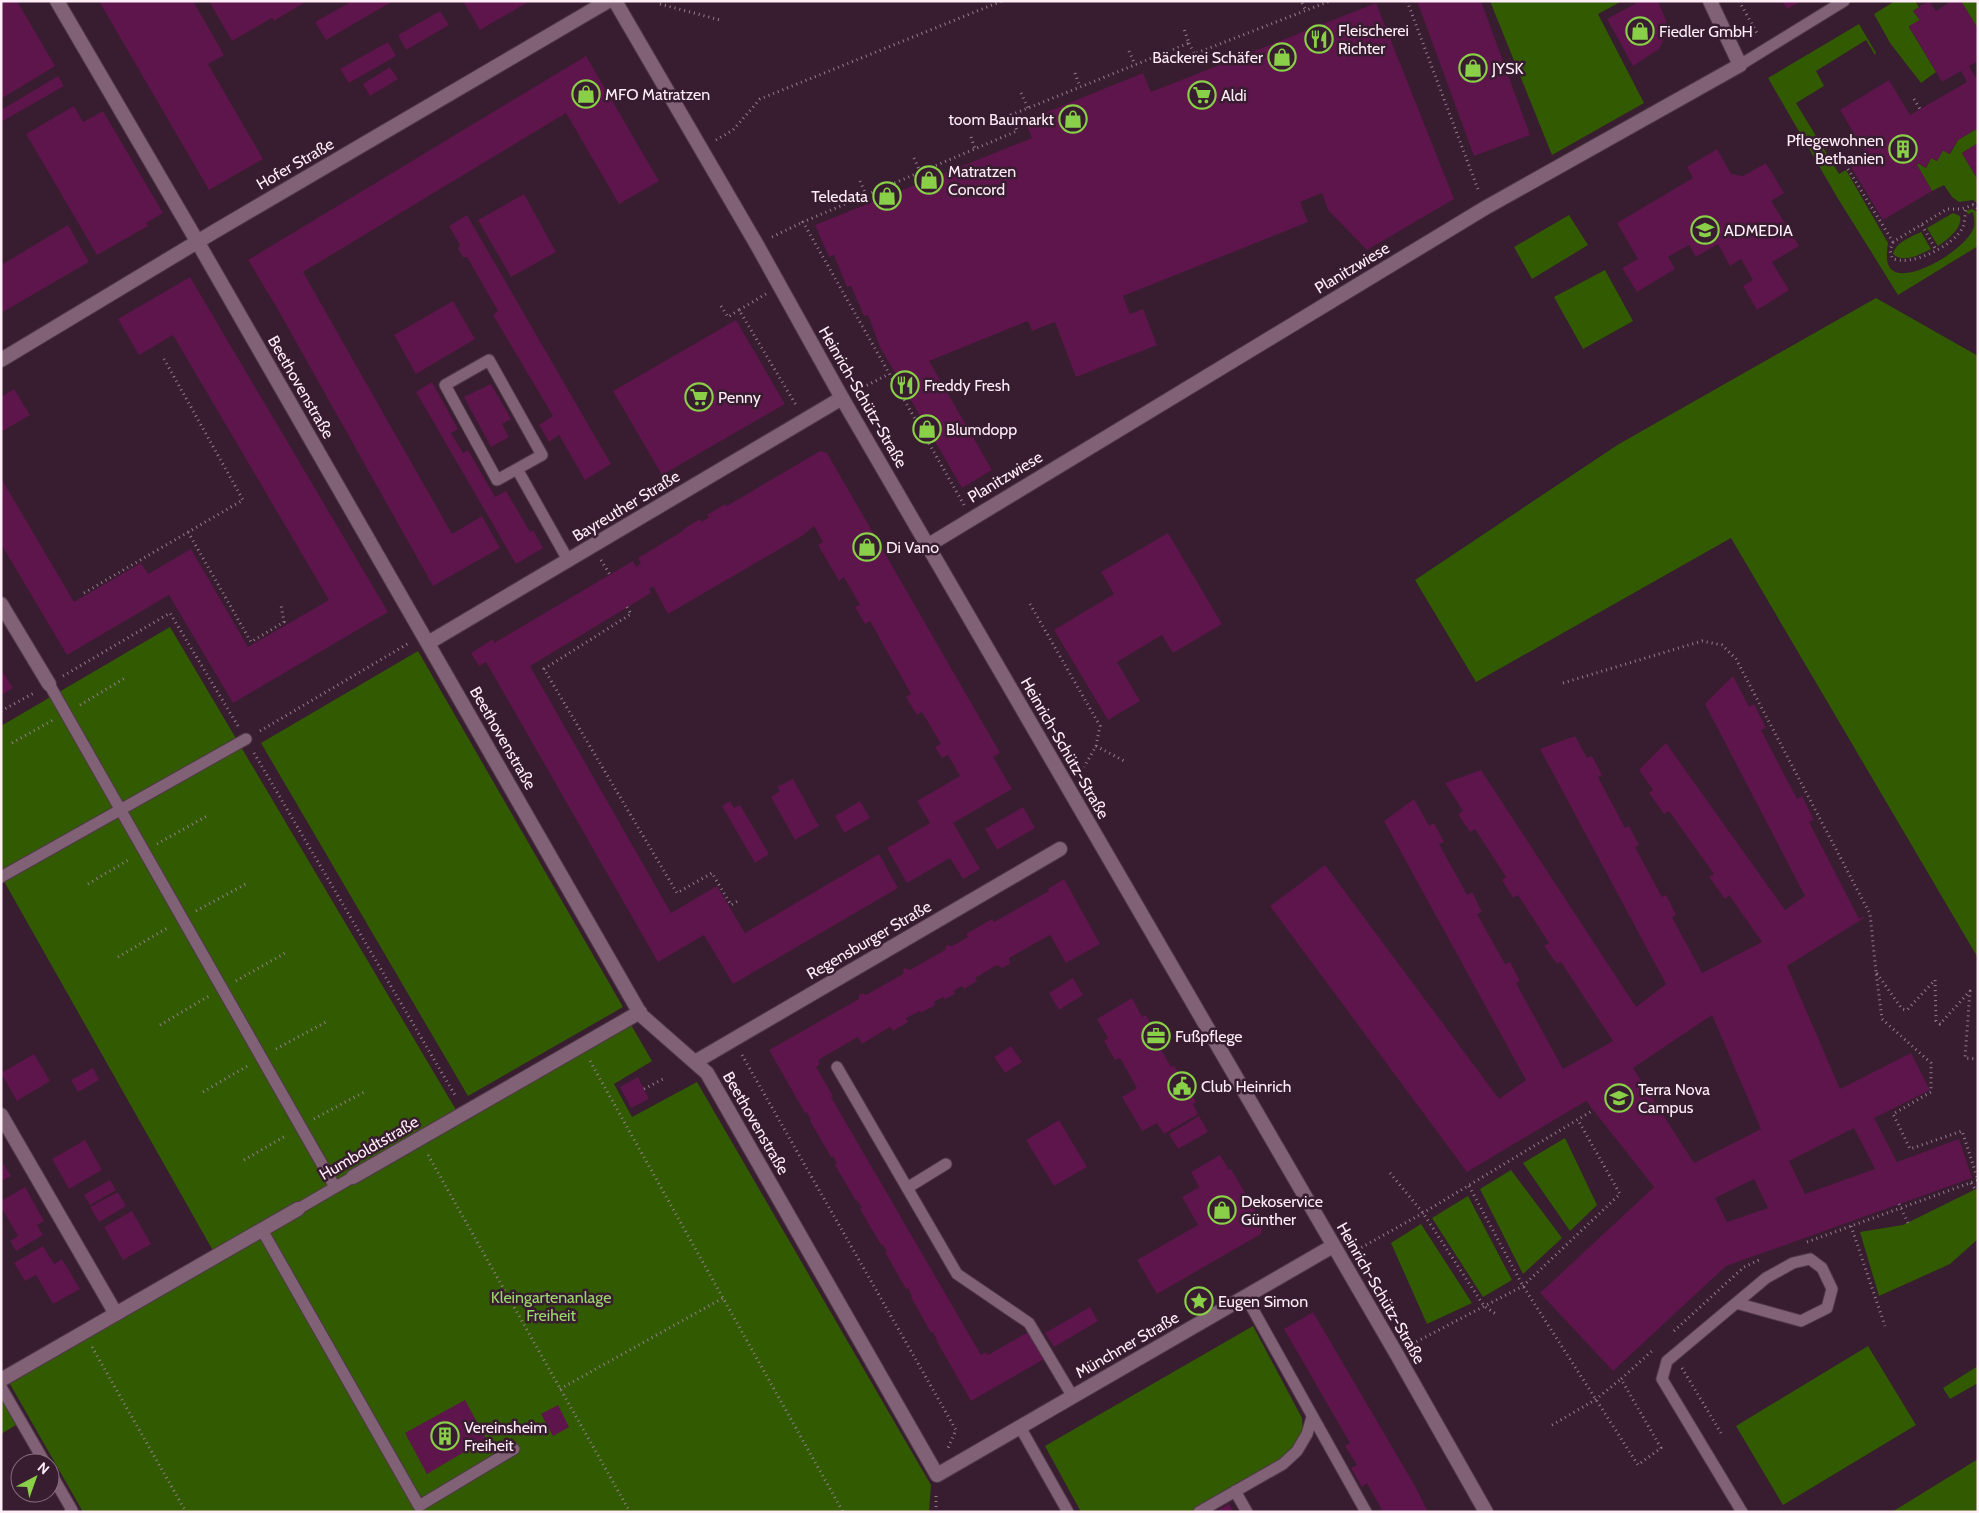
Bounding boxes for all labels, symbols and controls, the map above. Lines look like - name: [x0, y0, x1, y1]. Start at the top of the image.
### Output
- shop icon: Fiedler GmbH: [1625, 16, 1655, 46]
- place label: Fleischerei Richter: [1338, 21, 1409, 58]
- place label: Fiedler GmbH: [1659, 22, 1753, 41]
- restaurant icon: Fleischerei Richter: [1304, 24, 1334, 54]
- shop icon: Bäckerei Schäfer: [1267, 42, 1297, 72]
- place label: Bäckerei Schäfer: [1152, 48, 1264, 67]
- shop icon: JYSK: [1458, 53, 1488, 83]
- place label: JYSK: [1491, 59, 1524, 78]
- shop icon: MFO Matratzen: [571, 79, 601, 109]
- supermarket icon: Aldi: [1187, 80, 1217, 110]
- place label: MFO Matratzen: [605, 85, 710, 104]
- place label: Aldi: [1221, 86, 1247, 105]
- shop icon: toom Baumarkt: [1058, 104, 1088, 134]
- place label: toom Baumarkt: [948, 110, 1055, 129]
- place label: Pflegewohnen Bethanien: [1786, 131, 1884, 168]
- street label: Hofer Straße: [253, 134, 337, 194]
- building icon: Pflegewohnen Bethanien: [1888, 134, 1918, 164]
- place label: Matratzen Concord: [948, 162, 1016, 199]
- shop icon: Matratzen Concord: [914, 165, 944, 195]
- shop icon: Teledata: [872, 181, 902, 211]
- place label: Teledata: [811, 187, 868, 206]
- school or university icon: ADMEDIA: [1690, 215, 1720, 245]
- place label: ADMEDIA: [1724, 221, 1793, 240]
- street label: Planitzwiese: [1311, 238, 1393, 298]
- street label: Heinrich-Schütz-Straße: [815, 323, 911, 471]
- street label: Beethovenstraße: [264, 332, 338, 442]
- restaurant icon: Freddy Fresh: [890, 370, 920, 400]
- place label: Freddy Fresh: [924, 376, 1010, 395]
- supermarket icon: Penny: [684, 382, 714, 412]
- place label: Penny: [718, 388, 761, 407]
- shop icon: Blumdopp: [912, 414, 942, 444]
- place label: Blumdopp: [946, 420, 1017, 439]
- street label: Planitzwiese: [964, 447, 1046, 507]
- street label: Bayreuther Straße: [569, 466, 683, 546]
- shop icon: Di Vano: [852, 532, 882, 562]
- place label: Di Vano: [886, 538, 939, 557]
- street label: Heinrich-Schütz-Straße: [1017, 674, 1113, 822]
- street label: Beethovenstraße: [466, 683, 540, 793]
- street label: Regensburger Straße: [803, 897, 935, 983]
- office icon: Fußpflege: [1141, 1021, 1171, 1051]
- place label: Fußpflege: [1175, 1027, 1243, 1046]
- street label: Beethovenstraße: [719, 1068, 793, 1178]
- public building icon: Club Heinrich: [1167, 1071, 1197, 1101]
- place label: Club Heinrich: [1201, 1077, 1291, 1096]
- place label: Terra Nova Campus: [1638, 1080, 1710, 1117]
- school or university icon: Terra Nova Campus: [1604, 1083, 1634, 1113]
- street label: Humboldtstraße: [316, 1112, 422, 1184]
- place label: Dekoservice Günther: [1241, 1192, 1323, 1229]
- shop icon: Dekoservice Günther: [1207, 1195, 1237, 1225]
- street label: Heinrich-Schütz-Straße: [1333, 1219, 1429, 1367]
- place icon: Eugen Simon: [1184, 1286, 1214, 1316]
- park label: Kleingartenanlage Freiheit: [491, 1288, 611, 1325]
- place label: Eugen Simon: [1218, 1292, 1308, 1311]
- street label: Münchner Straße: [1072, 1308, 1182, 1382]
- place label: Vereinsheim Freiheit: [464, 1418, 547, 1455]
- building icon: Vereinsheim Freiheit: [430, 1421, 460, 1451]
- north arrow: [10, 1453, 60, 1503]
- text: N: [34, 1458, 53, 1478]

